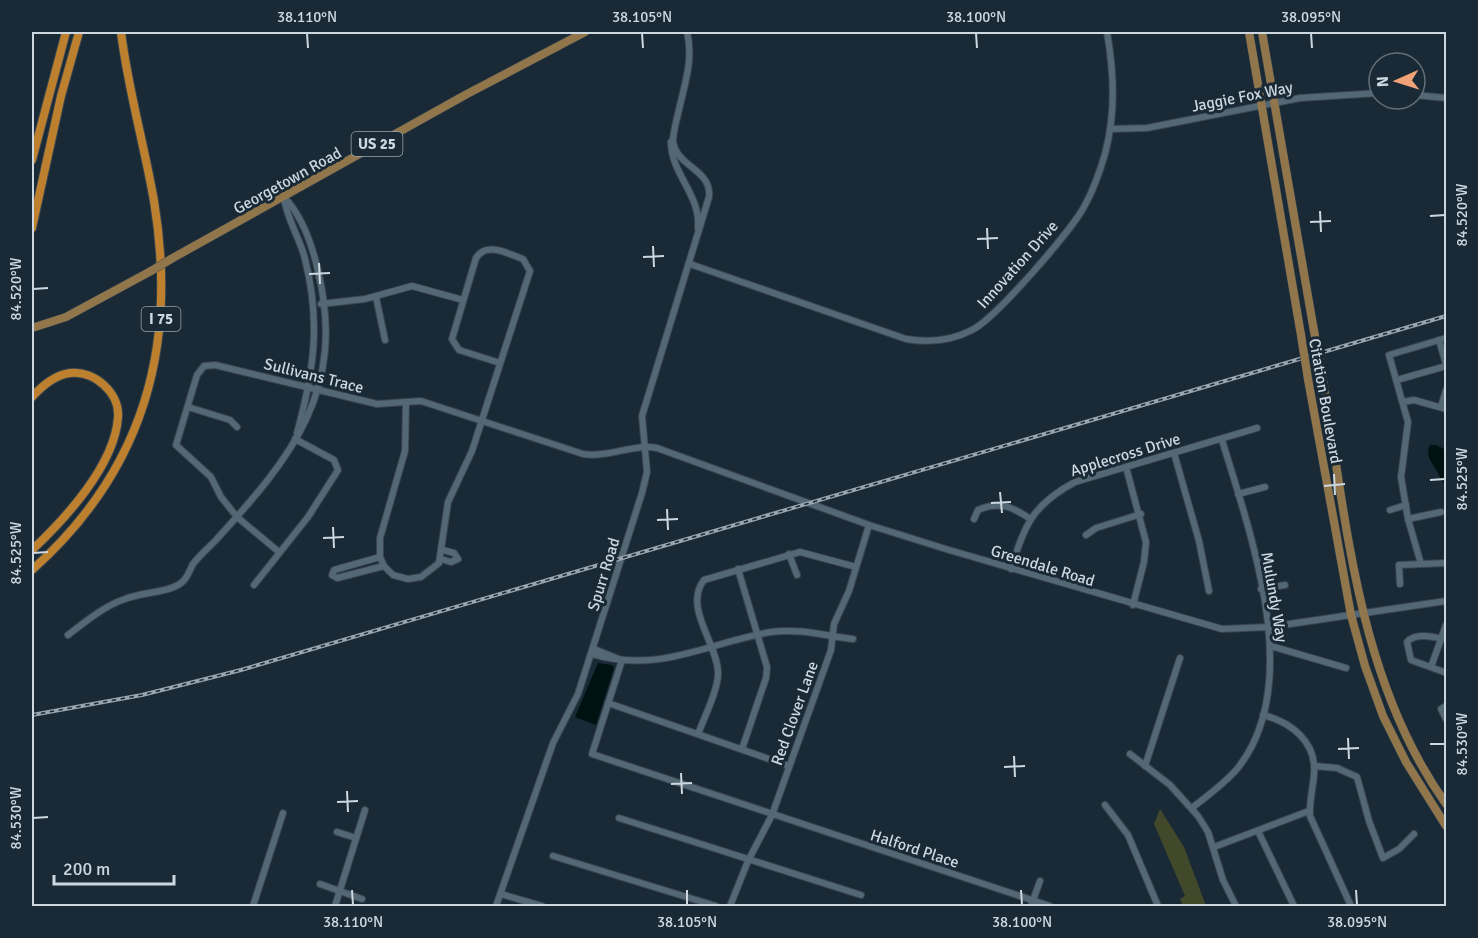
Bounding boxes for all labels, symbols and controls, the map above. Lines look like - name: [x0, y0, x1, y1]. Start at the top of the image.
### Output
- text: 38.110°N: [277, 8, 337, 26]
- text: 38.105°N: [612, 8, 672, 26]
- text: 38.100°N: [946, 8, 1006, 26]
- text: 38.095°N: [1281, 8, 1341, 26]
- north arrow: [1367, 51, 1427, 111]
- text: N: [1373, 76, 1393, 88]
- street label: Jaggie Fox Way: [1190, 77, 1295, 117]
- road number: US 25: [352, 132, 403, 156]
- street label: Georgetown Road: [230, 143, 345, 219]
- text: 84.520°W: [1453, 183, 1471, 246]
- street label: Innovation Drive: [973, 216, 1063, 313]
- text: 84.520°W: [7, 257, 25, 320]
- road number: I 75: [142, 307, 180, 331]
- street label: Citation Boulevard: [1304, 337, 1346, 465]
- street label: Sullivans Trace: [262, 354, 366, 398]
- street label: Applecross Drive: [1068, 429, 1183, 481]
- text: 84.525°W: [1453, 447, 1471, 510]
- text: 84.525°W: [7, 521, 25, 584]
- street label: Spurr Road: [583, 535, 625, 613]
- street label: Greendale Road: [988, 541, 1097, 591]
- street label: Mulundy Way: [1256, 550, 1292, 644]
- street label: Red Clover Lane: [767, 659, 823, 768]
- text: 84.530°W: [1453, 712, 1471, 775]
- text: 84.530°W: [7, 786, 25, 849]
- street label: Halford Place: [868, 825, 962, 873]
- scale bar: [54, 848, 174, 886]
- text: 200 m: [63, 858, 110, 880]
- text: 38.110°N: [323, 913, 383, 931]
- text: 38.105°N: [657, 913, 717, 931]
- text: 38.100°N: [992, 913, 1052, 931]
- text: 38.095°N: [1327, 913, 1387, 931]

